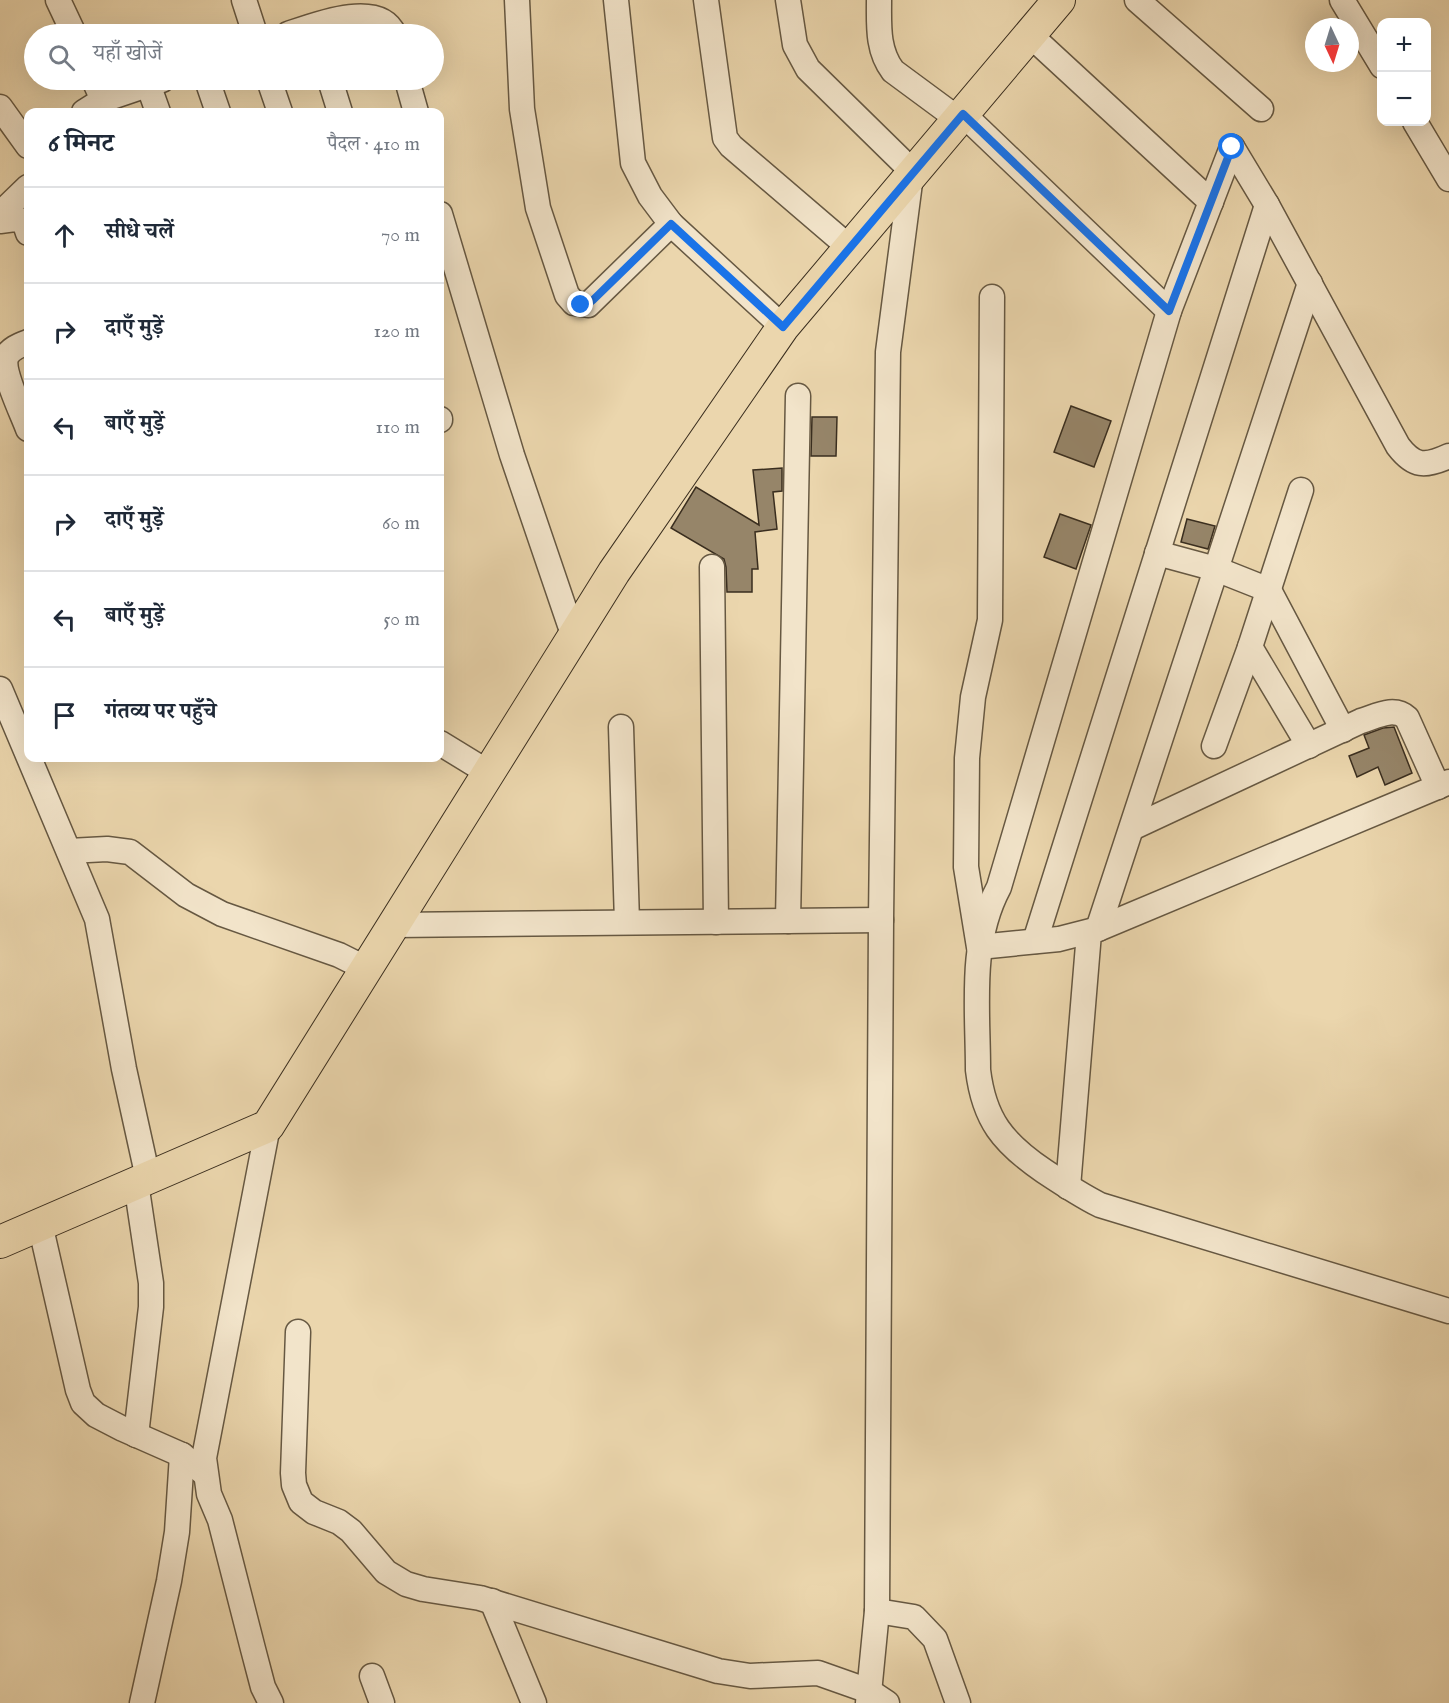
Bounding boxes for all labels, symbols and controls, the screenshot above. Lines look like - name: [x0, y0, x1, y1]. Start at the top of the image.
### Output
- north arrow: [1305, 18, 1359, 72]
- map controls: [1377, 18, 1431, 126]
- button: +: [1377, 18, 1431, 72]
- search box: [24, 24, 444, 90]
- text: यहाँ खोजें: [93, 40, 162, 68]
- icon: search: [45, 41, 78, 74]
- button: −: [1377, 72, 1431, 126]
- text: 6 मिनट: [48, 127, 114, 160]
- text: पैदल · 410 m: [327, 132, 420, 157]
- route start: [1218, 133, 1244, 159]
- text: सीधे चलें: [105, 218, 174, 246]
- icon: ahead: [48, 219, 81, 252]
- text: 70 m: [381, 223, 420, 248]
- route end: [567, 291, 593, 317]
- text: दाएँ मुड़ें: [105, 314, 164, 342]
- icon: right: [48, 315, 81, 348]
- text: 120 m: [374, 319, 420, 344]
- text: बाएँ मुड़ें: [105, 410, 164, 438]
- icon: left: [48, 411, 81, 444]
- text: 110 m: [376, 415, 420, 440]
- text: दाएँ मुड़ें: [105, 506, 164, 534]
- icon: right: [48, 507, 81, 540]
- text: 60 m: [382, 511, 420, 536]
- text: बाएँ मुड़ें: [105, 602, 164, 630]
- icon: left: [48, 603, 81, 636]
- text: 50 m: [383, 607, 420, 632]
- text: गंतव्य पर पहुँचे: [105, 698, 216, 726]
- icon: arrive: [48, 699, 81, 732]

